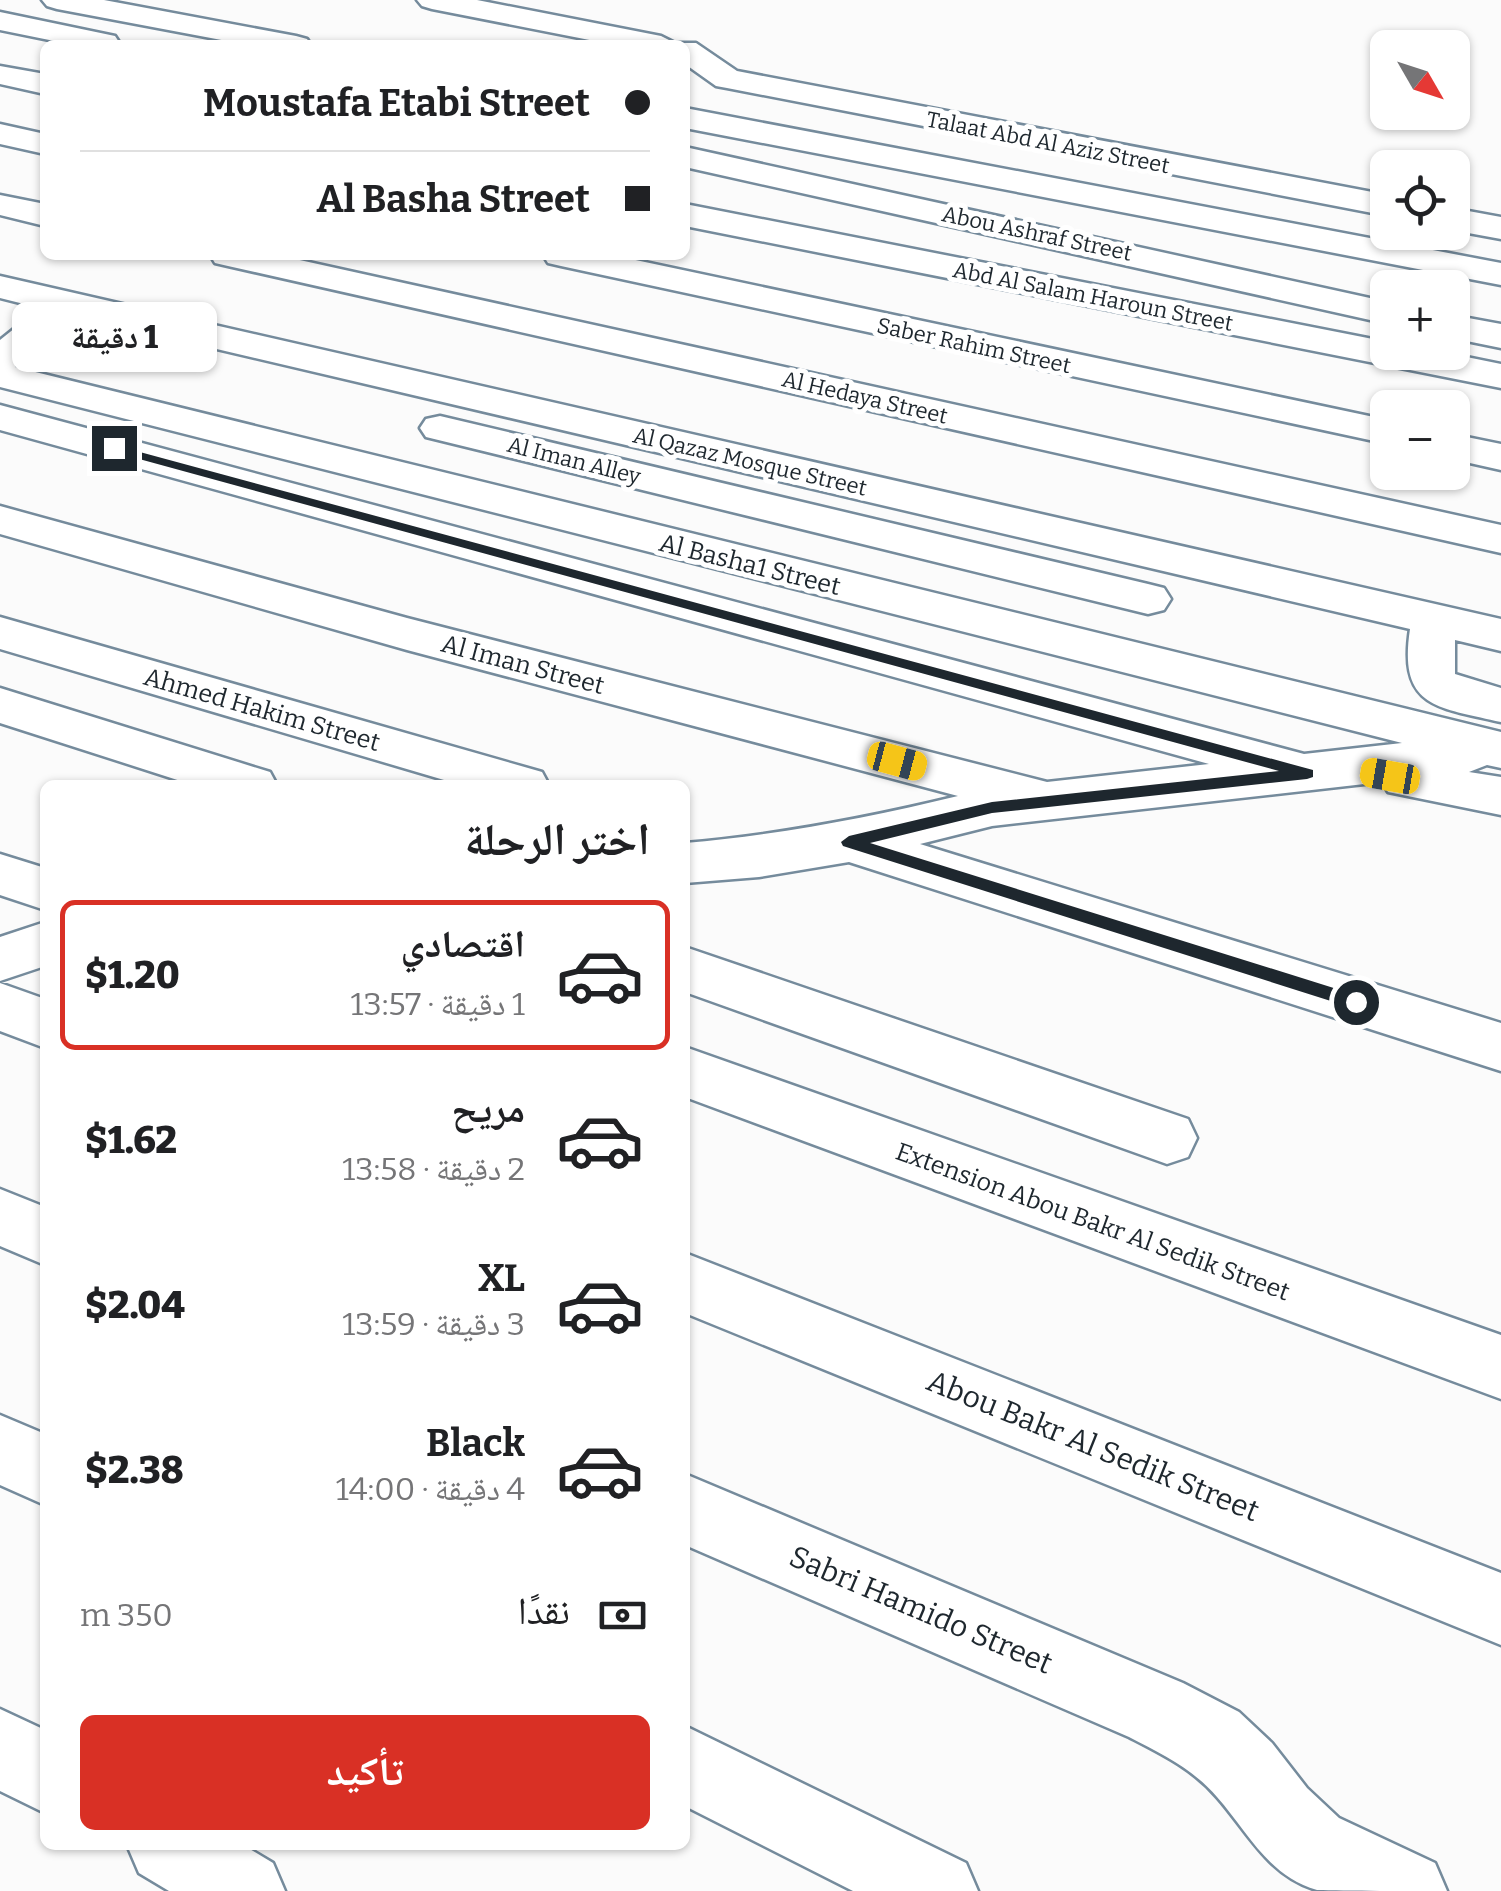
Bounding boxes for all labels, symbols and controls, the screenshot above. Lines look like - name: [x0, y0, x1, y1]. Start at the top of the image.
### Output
- north arrow: [1370, 30, 1470, 130]
- map controls: [1370, 30, 1470, 490]
- text: Moustafa Etabi Street: [203, 80, 590, 126]
- street label: Talaat Abd Al Aziz Street: [924, 106, 1172, 179]
- button: locate: [1370, 150, 1470, 250]
- text: Al Basha Street: [316, 176, 590, 222]
- street label: Abou Ashraf Street: [939, 200, 1134, 267]
- street label: Abd Al Salam Haroun Street: [951, 256, 1235, 337]
- button: +: [1370, 270, 1470, 370]
- callout: 1 دقيقة: [12, 303, 216, 373]
- street label: Saber Rahim Street: [874, 312, 1073, 379]
- text: 1 دقيقة: [71, 318, 158, 356]
- street label: Al Hedaya Street: [779, 365, 950, 430]
- button: −: [1370, 390, 1470, 490]
- street label: Al Qazaz Mosque Street: [630, 421, 869, 502]
- route end: [92, 426, 137, 471]
- street label: Al Iman Alley: [504, 431, 644, 490]
- street label: Al Basha1 Street: [656, 528, 843, 602]
- street label: Al Iman Street: [438, 629, 607, 701]
- street label: Ahmed Hakim Street: [140, 662, 383, 758]
- car: [864, 739, 930, 783]
- car: [1358, 756, 1422, 796]
- text: اختر الرحلة: [464, 813, 650, 867]
- text: اقتصادي: [401, 921, 525, 967]
- icon: car: [555, 930, 645, 1020]
- text: $1.20: [85, 952, 180, 998]
- route start: [1334, 980, 1379, 1025]
- text: 1 دقيقة · 13:57: [350, 985, 525, 1023]
- text: مريح: [451, 1086, 525, 1132]
- icon: car: [555, 1095, 645, 1185]
- text: $1.62: [85, 1117, 177, 1163]
- street label: Extension Abou Bakr Al Sedik Street: [892, 1137, 1294, 1307]
- text: 2 دقيقة · 13:58: [342, 1150, 525, 1188]
- text: XL: [478, 1255, 525, 1301]
- icon: car: [555, 1260, 645, 1350]
- text: $2.04: [85, 1282, 185, 1328]
- text: 3 دقيقة · 13:59: [342, 1305, 525, 1343]
- street label: Abou Bakr Al Sedik Street: [922, 1363, 1264, 1529]
- text: Black: [426, 1420, 525, 1466]
- icon: car: [555, 1425, 645, 1515]
- text: $2.38: [85, 1447, 184, 1493]
- text: 4 دقيقة · 14:00: [336, 1470, 525, 1508]
- street label: Sabri Hamido Street: [784, 1538, 1058, 1682]
- text: نقدًا: [518, 1588, 570, 1634]
- icon: cash: [595, 1588, 650, 1643]
- text: 350 m: [80, 1596, 173, 1634]
- button: تأكيد: [80, 1715, 650, 1830]

